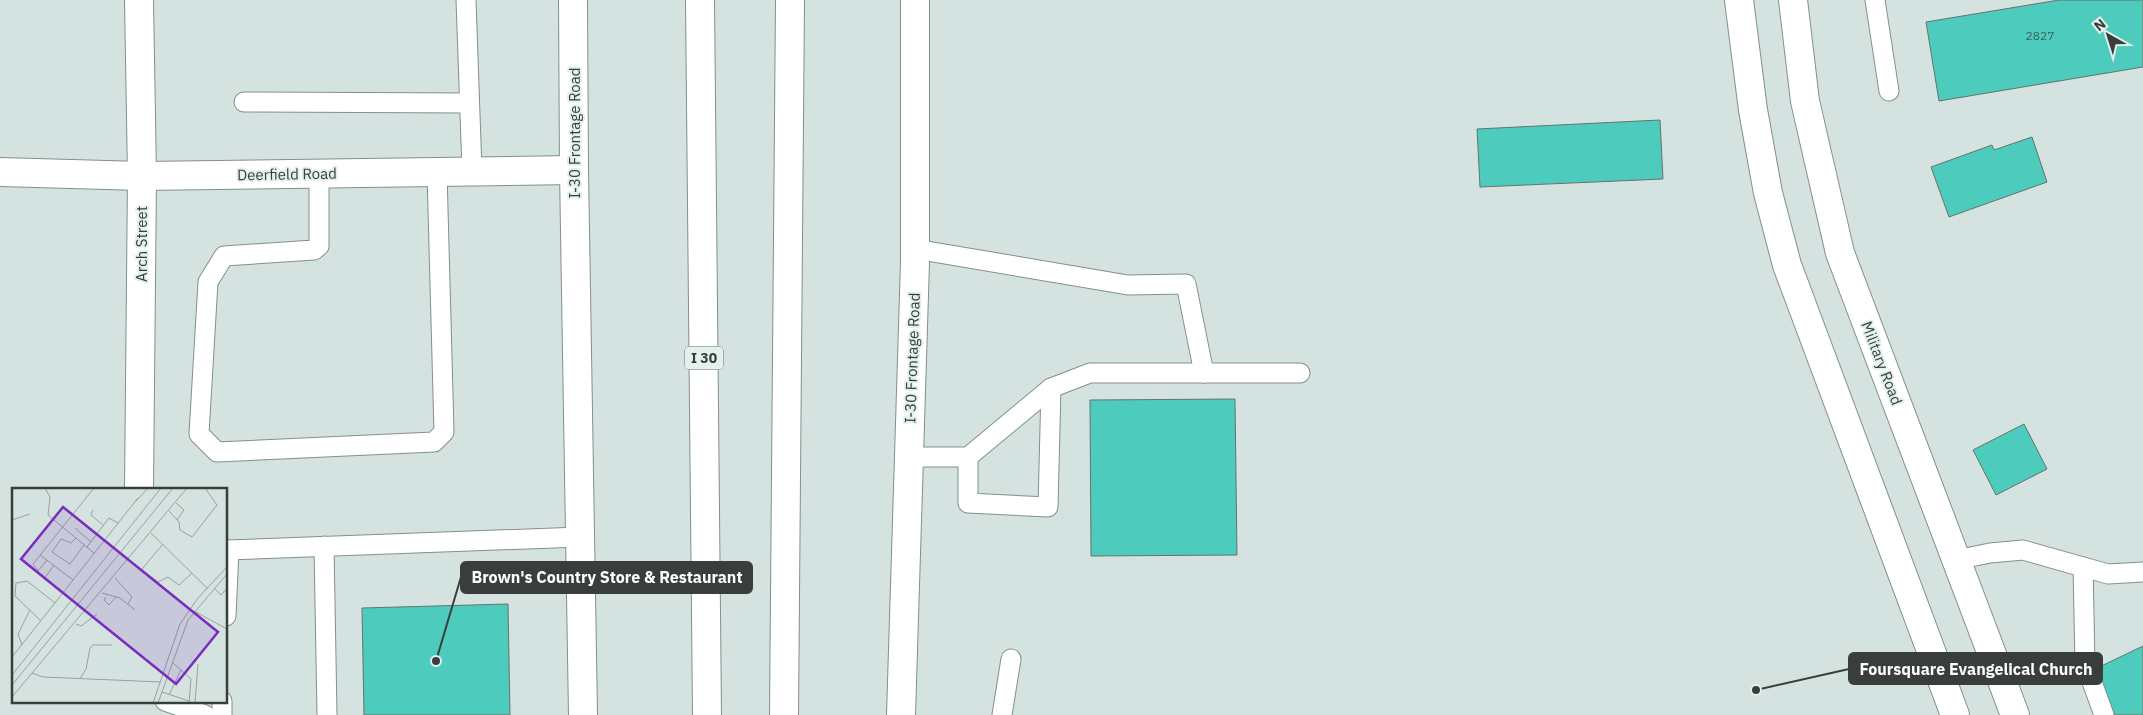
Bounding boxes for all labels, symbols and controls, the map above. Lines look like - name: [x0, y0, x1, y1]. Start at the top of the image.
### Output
- north arrow: [2083, 10, 2133, 60]
- text: N: [2090, 15, 2109, 35]
- house number: 2827: [2026, 28, 2054, 43]
- street label: I-30 Frontage Road: [565, 68, 584, 198]
- street label: Deerfield Road: [237, 164, 337, 184]
- street label: Arch Street: [132, 206, 151, 282]
- street label: I-30 Frontage Road: [900, 292, 924, 424]
- street label: Military Road: [1857, 318, 1907, 408]
- road number: I 30: [685, 346, 723, 369]
- inset map: [12, 488, 228, 702]
- callout: Brown's Country Store & Restaurant: [461, 562, 752, 593]
- text: Brown's Country Store & Restaurant: [471, 567, 743, 587]
- callout: Foursquare Evangelical Church: [1849, 653, 2102, 684]
- text: Foursquare Evangelical Church: [1859, 659, 2093, 679]

